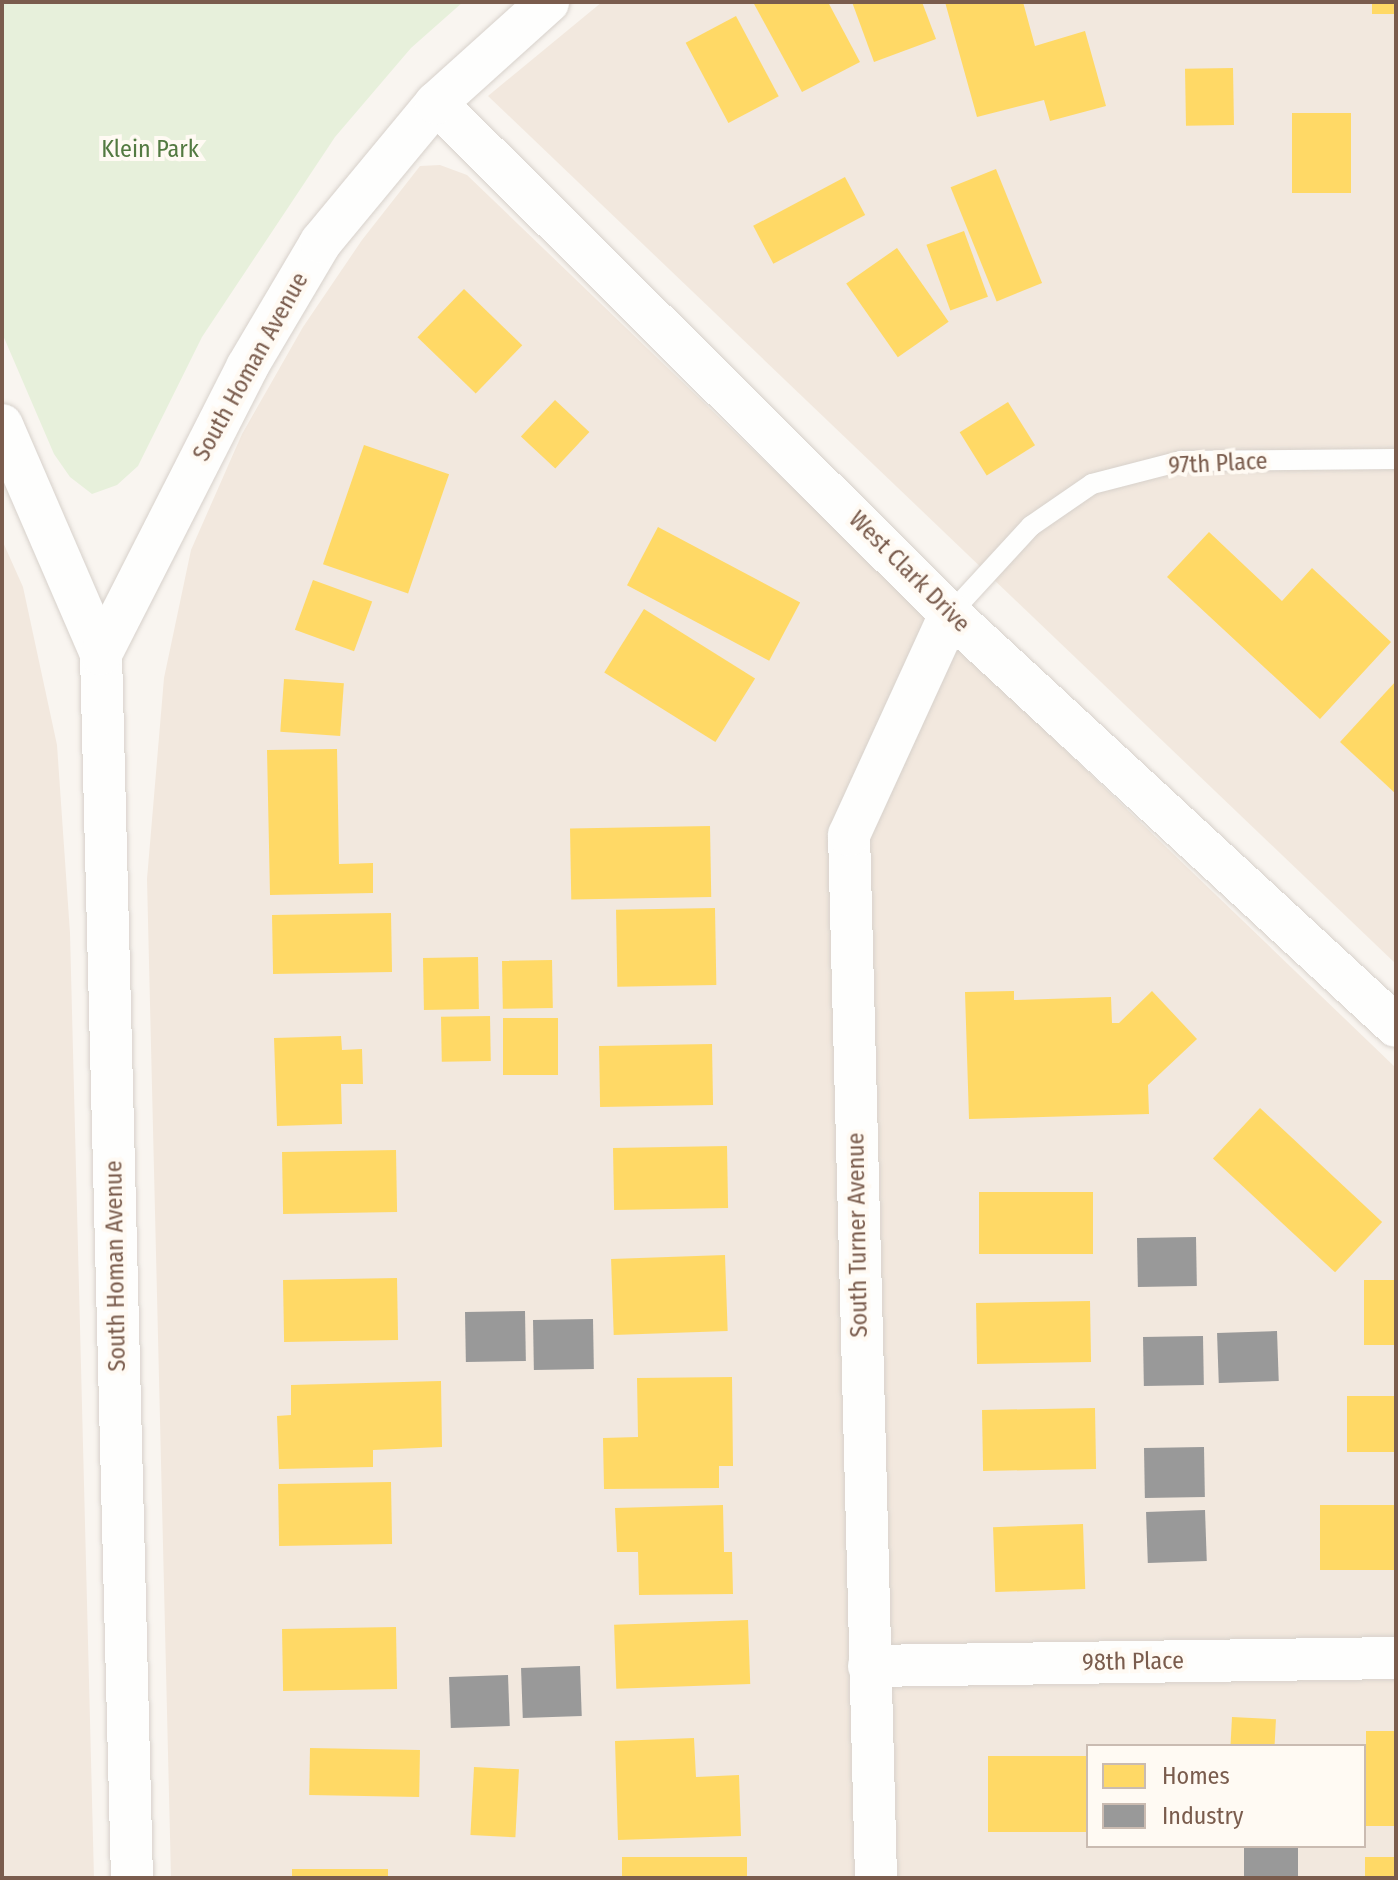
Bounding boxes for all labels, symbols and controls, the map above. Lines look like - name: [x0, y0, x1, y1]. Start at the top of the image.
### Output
- park label: Klein Park: [101, 136, 199, 164]
- street label: South Homan Avenue: [187, 268, 315, 466]
- street label: 97th Place: [1168, 447, 1268, 481]
- street label: West Clark Drive: [843, 506, 975, 638]
- street label: South Turner Avenue: [842, 1132, 874, 1338]
- street label: South Homan Avenue: [100, 1160, 132, 1372]
- street label: 98th Place: [1082, 1647, 1184, 1677]
- legend: [1086, 1744, 1366, 1848]
- text: Homes: [1162, 1762, 1230, 1790]
- text: Industry: [1162, 1802, 1244, 1830]

